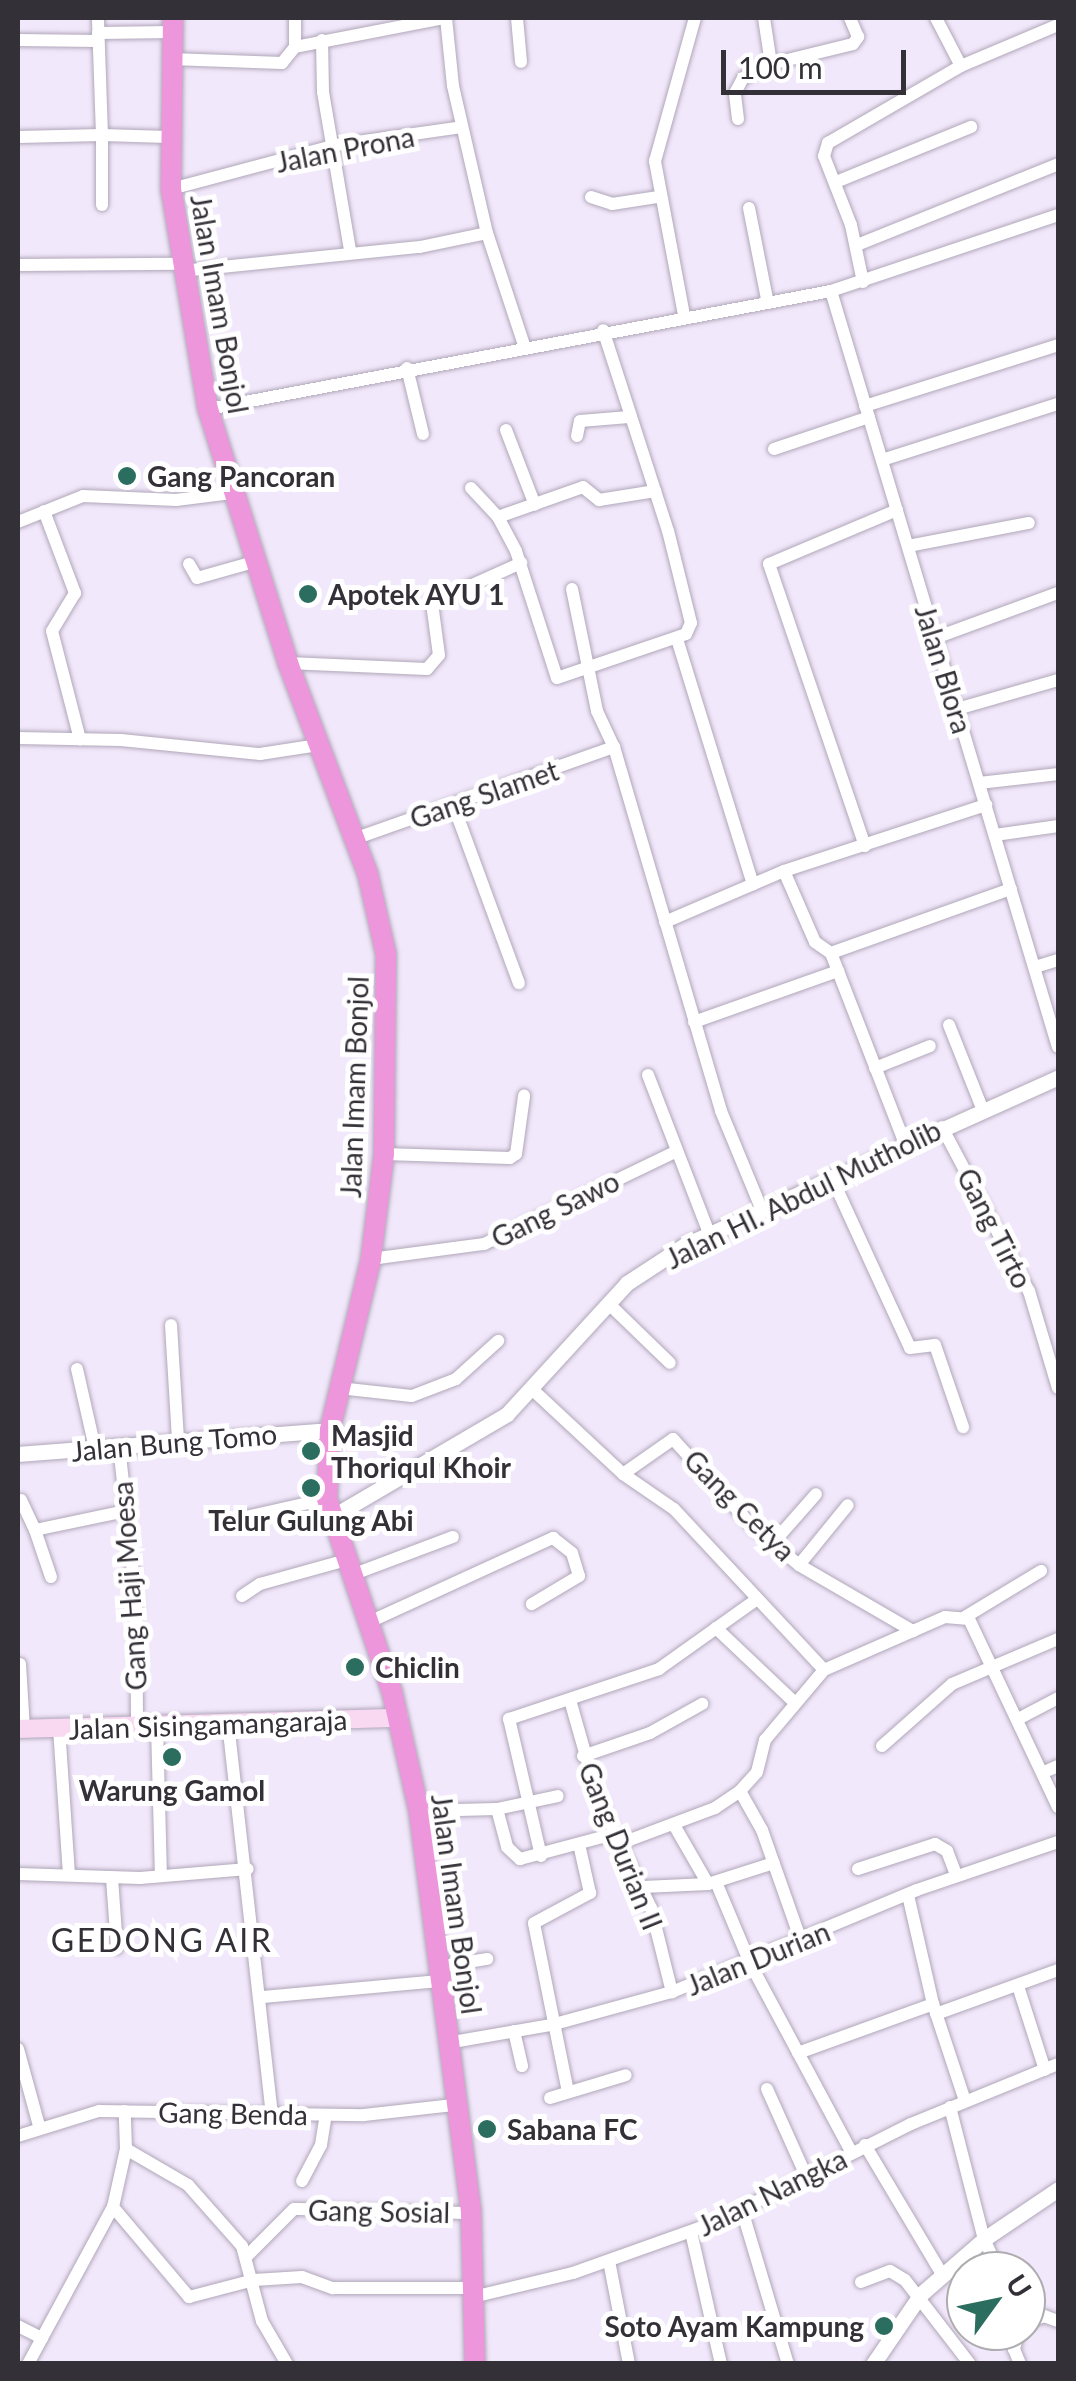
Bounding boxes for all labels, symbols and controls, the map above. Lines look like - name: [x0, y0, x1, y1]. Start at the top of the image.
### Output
- scale bar: [726, 30, 911, 92]
- text: 100 m: [738, 49, 823, 85]
- street label: Jalan Prona: [273, 119, 417, 179]
- street label: Jalan Imam Bonjol: [184, 192, 256, 416]
- place label: Gang Pancoran: [147, 459, 335, 493]
- marker: Gang Pancoran: [116, 465, 138, 487]
- place label: Apotek AYU 1: [328, 577, 505, 611]
- marker: Apotek AYU 1: [297, 583, 319, 605]
- street label: Jalan Blora: [909, 601, 979, 737]
- street label: Gang Slamet: [405, 753, 563, 835]
- street label: Jalan Imam Bonjol: [333, 976, 375, 1198]
- street label: Jalan HI. Abdul Mutholib: [659, 1112, 947, 1276]
- street label: Gang Tirto: [950, 1162, 1040, 1294]
- street label: Gang Sawo: [486, 1164, 624, 1254]
- street label: Jalan Bung Tomo: [69, 1416, 279, 1468]
- place label: Masjid Thoriqul Khoir: [331, 1418, 511, 1484]
- marker: Masjid Thoriqul Khoir: [300, 1440, 322, 1462]
- street label: Gang Cetya: [678, 1443, 802, 1567]
- marker: Telur Gulung Abi: [300, 1477, 322, 1499]
- street label: Gang Haji Moesa: [105, 1480, 153, 1692]
- place label: Telur Gulung Abi: [208, 1503, 414, 1537]
- place label: Chiclin: [375, 1650, 460, 1684]
- marker: Chiclin: [344, 1656, 366, 1678]
- street label: Jalan Sisingamangaraja: [68, 1702, 348, 1746]
- marker: Warung Gamol: [161, 1746, 183, 1768]
- street label: Gang Durian II: [572, 1757, 670, 1935]
- place label: Warung Gamol: [79, 1773, 265, 1807]
- street label: Jalan Imam Bonjol: [425, 1792, 489, 2016]
- street label: Jalan Durian: [681, 1914, 835, 2002]
- district label: GEDONG AIR: [50, 1921, 274, 1959]
- street label: Gang Benda: [158, 2095, 308, 2131]
- place label: Sabana FC: [507, 2112, 637, 2146]
- marker: Sabana FC: [476, 2118, 498, 2140]
- street label: Jalan Nangka: [692, 2141, 852, 2243]
- street label: Gang Sosial: [308, 2193, 450, 2229]
- north arrow: [946, 2251, 1046, 2351]
- text: U: [1000, 2268, 1039, 2304]
- place label: Soto Ayam Kampung: [604, 2309, 864, 2343]
- marker: Soto Ayam Kampung: [873, 2315, 895, 2337]

